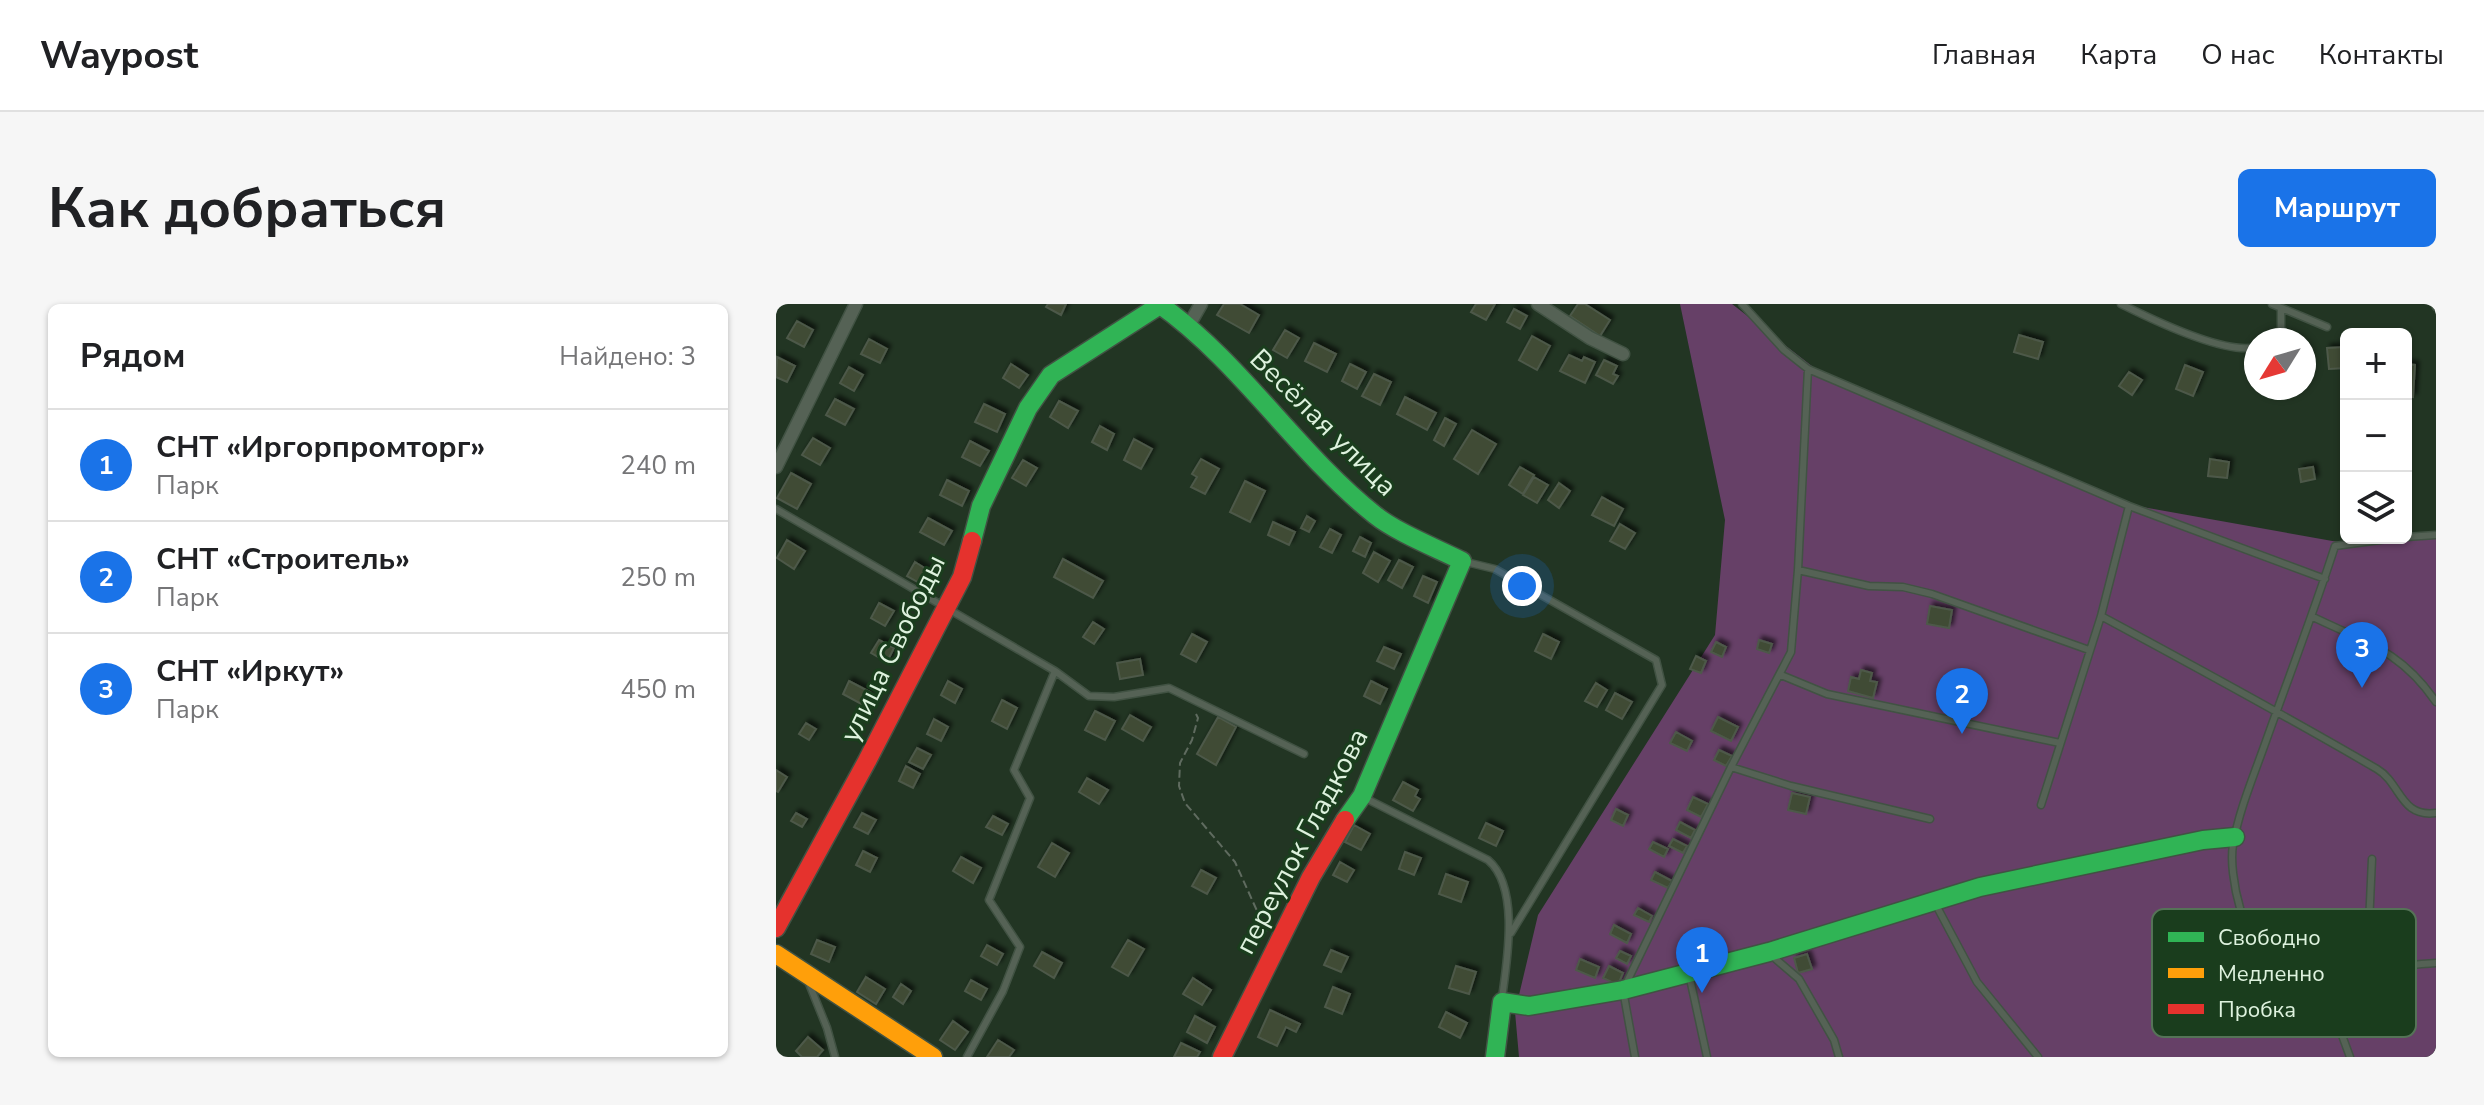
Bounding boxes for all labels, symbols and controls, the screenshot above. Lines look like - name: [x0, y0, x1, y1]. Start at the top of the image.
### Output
- text: Waypost: [40, 30, 198, 81]
- text: Главная: [1932, 36, 2036, 74]
- text: Карта: [2080, 36, 2157, 74]
- text: О нас: [2201, 36, 2275, 74]
- text: Контакты: [2319, 36, 2444, 74]
- button: Маршрут: [2238, 169, 2436, 247]
- text: Как добраться: [48, 170, 446, 247]
- north arrow: [2244, 328, 2316, 400]
- map controls: [2340, 328, 2412, 544]
- button: +: [2340, 328, 2412, 400]
- text: Рядом: [80, 333, 186, 379]
- text: Найдено: 3: [559, 339, 696, 374]
- street label: Весёлая улица: [1241, 341, 1405, 505]
- button: −: [2340, 400, 2412, 472]
- text: СНТ «Иргорпромторг»: [156, 427, 485, 468]
- text: 1: [98, 448, 114, 483]
- text: 240 m: [620, 448, 696, 483]
- text: Парк: [156, 468, 219, 503]
- button: layers: [2340, 472, 2412, 544]
- text: СНТ «Строитель»: [156, 539, 410, 580]
- street label: улица Свободы: [831, 548, 955, 748]
- text: 2: [98, 560, 114, 595]
- text: 250 m: [620, 560, 696, 595]
- your location: [1502, 566, 1542, 606]
- text: Парк: [156, 580, 219, 615]
- pin: 3: [2336, 622, 2388, 688]
- text: СНТ «Иркут»: [156, 651, 344, 692]
- pin: 2: [1936, 668, 1988, 734]
- text: 3: [98, 672, 114, 707]
- text: 450 m: [620, 672, 696, 707]
- text: Парк: [156, 692, 219, 727]
- street label: переулок Гладкова: [1226, 722, 1378, 961]
- legend: [2152, 909, 2416, 1037]
- text: Свободно: [2218, 923, 2321, 953]
- pin: 1: [1676, 927, 1728, 993]
- text: Медленно: [2218, 959, 2325, 989]
- text: Пробка: [2218, 995, 2296, 1025]

